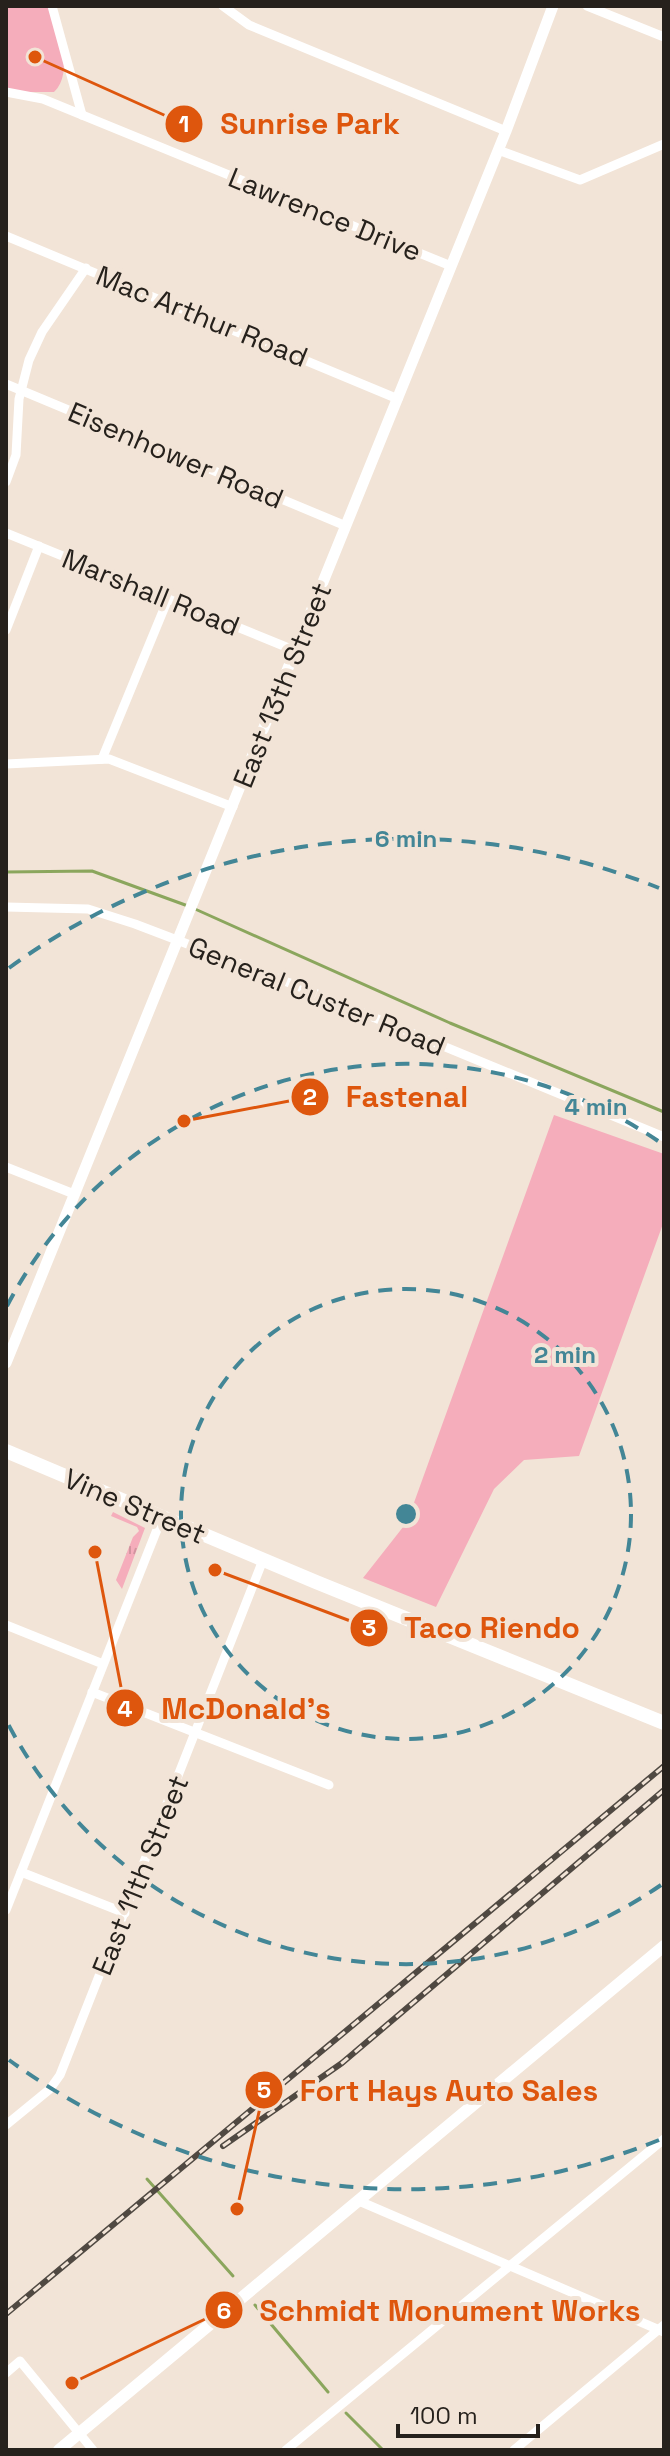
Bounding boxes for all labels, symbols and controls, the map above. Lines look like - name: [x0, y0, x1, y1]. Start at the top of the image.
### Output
- callout: Sunrise Park: [164, 97, 416, 151]
- text: Sunrise Park: [220, 104, 400, 143]
- text: 1: [179, 108, 189, 139]
- street label: Lawrence Drive: [223, 159, 427, 269]
- street label: Mac Arthur Road: [91, 257, 313, 375]
- street label: Eisenhower Road: [63, 393, 289, 517]
- street label: Marshall Road: [57, 540, 245, 644]
- street label: East 13th Street: [225, 577, 339, 793]
- text: 6 min: [375, 823, 437, 854]
- street label: General Custer Road: [183, 928, 451, 1064]
- callout: Fastenal: [290, 1070, 484, 1124]
- text: Fastenal: [346, 1077, 468, 1116]
- text: 2: [303, 1081, 317, 1112]
- text: 4 min: [564, 1091, 628, 1122]
- text: 2 min: [534, 1339, 596, 1370]
- street label: Vine Street: [59, 1460, 211, 1552]
- centre of rings: [392, 1500, 420, 1528]
- callout: Taco Riendo: [349, 1601, 596, 1655]
- text: Taco Riendo: [404, 1608, 580, 1647]
- text: 3: [362, 1612, 376, 1643]
- callout: McDonald's: [105, 1681, 346, 1735]
- text: McDonald's: [161, 1689, 331, 1728]
- text: 4: [117, 1693, 133, 1724]
- street label: East 11th Street: [84, 1770, 196, 1980]
- callout: Fort Hays Auto Sales: [244, 2063, 615, 2117]
- text: Fort Hays Auto Sales: [300, 2071, 598, 2110]
- text: 5: [257, 2074, 271, 2105]
- callout: Schmidt Monument Works: [204, 2283, 657, 2337]
- text: Schmidt Monument Works: [259, 2291, 641, 2330]
- text: 6: [217, 2295, 231, 2326]
- scale bar: [398, 2388, 538, 2438]
- text: 100 m: [410, 2400, 478, 2431]

